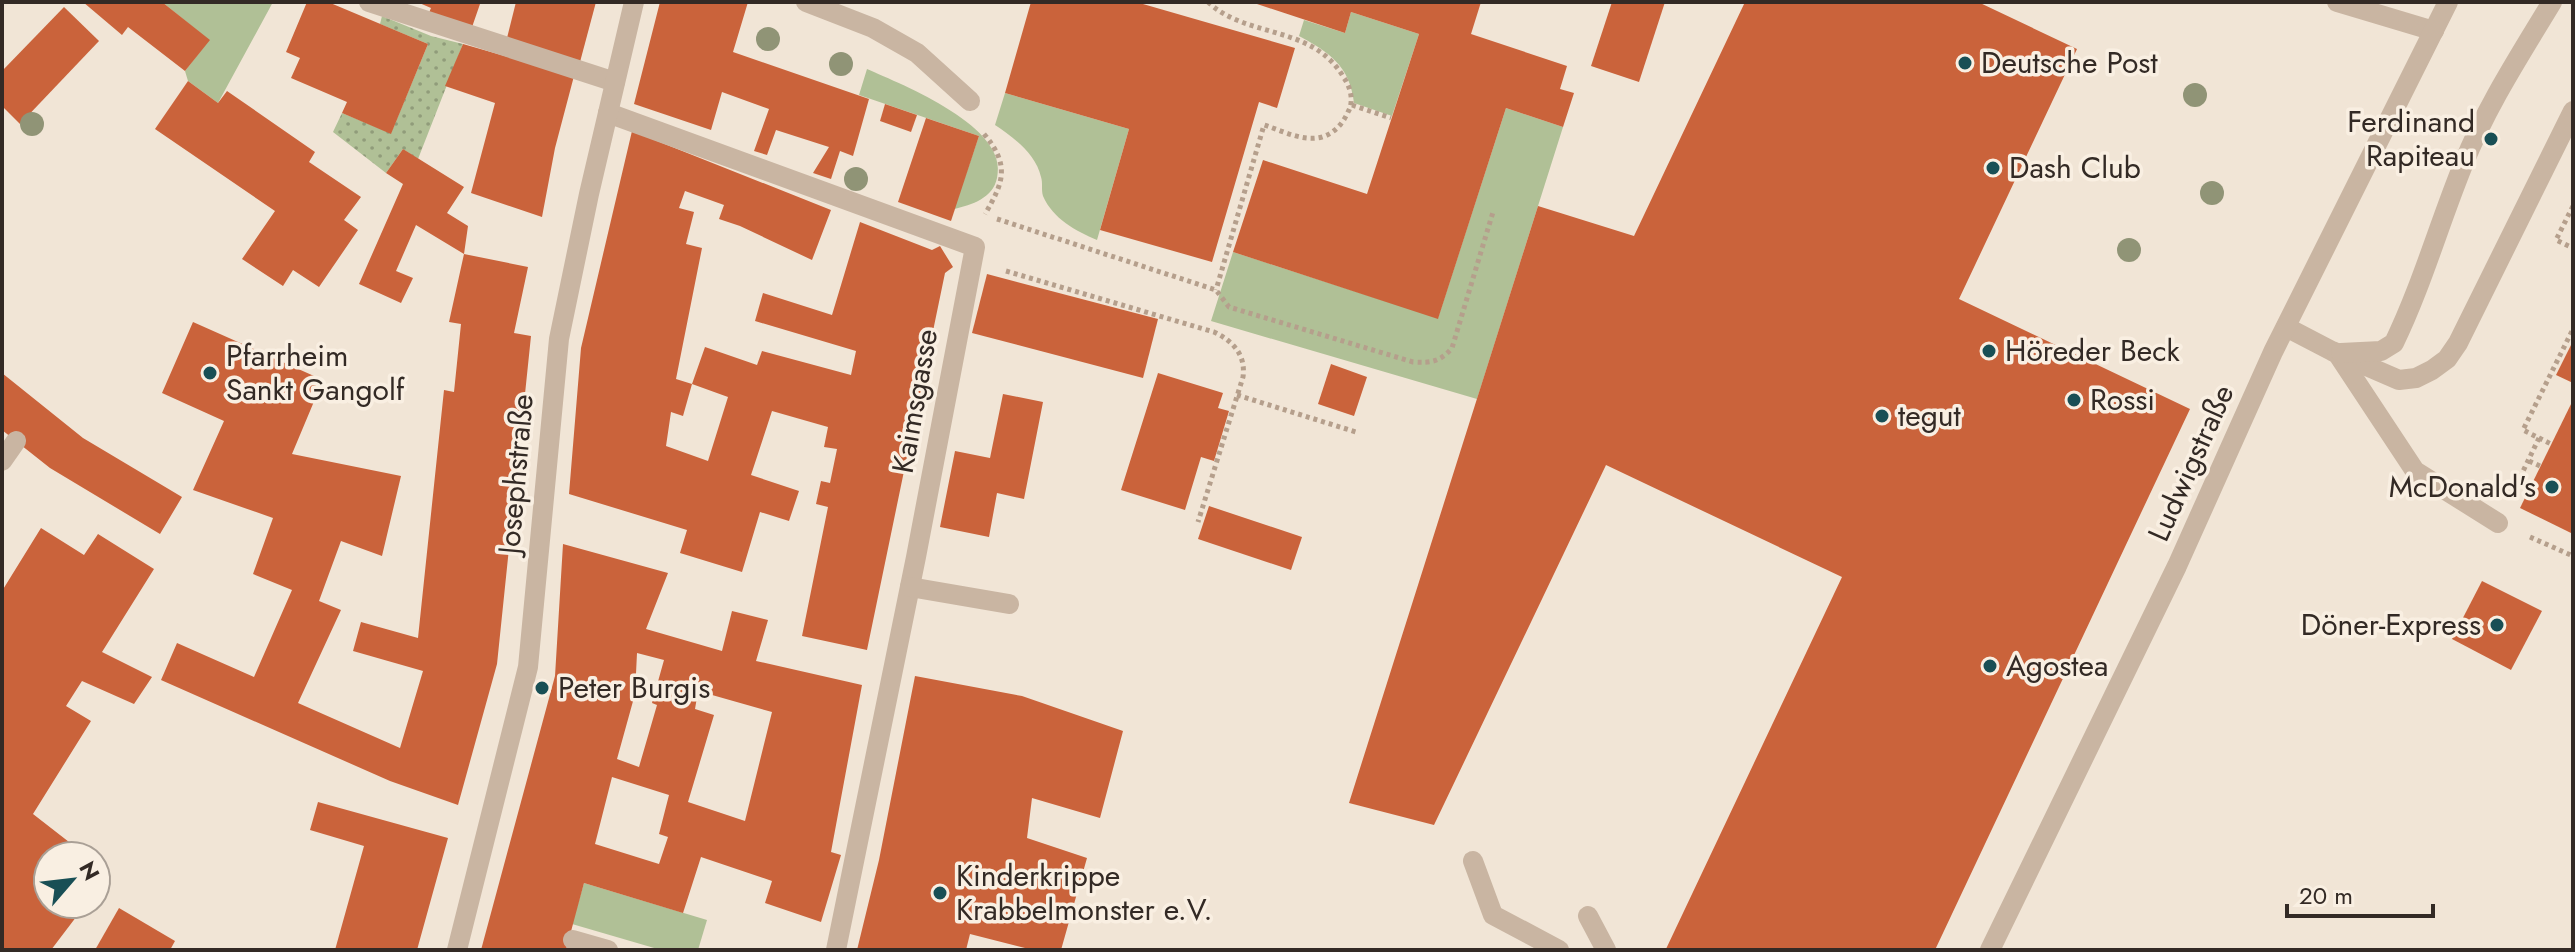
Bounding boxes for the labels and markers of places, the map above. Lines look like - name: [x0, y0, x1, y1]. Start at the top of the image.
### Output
- place label: Deutsche Post: [1981, 41, 2158, 84]
- marker: Deutsche Post: [1956, 54, 1974, 72]
- place label: Ferdinand Rapiteau: [2347, 100, 2475, 177]
- marker: Ferdinand Rapiteau: [2482, 130, 2500, 148]
- place label: Dash Club: [2009, 146, 2141, 189]
- marker: Dash Club: [1984, 159, 2002, 177]
- place label: Höreder Beck: [2005, 329, 2180, 372]
- place label: Pfarrheim Sankt Gangolf: [226, 334, 406, 411]
- marker: Höreder Beck: [1980, 342, 1998, 360]
- marker: Pfarrheim Sankt Gangolf: [201, 364, 219, 382]
- place label: Rossi: [2090, 378, 2155, 421]
- marker: Rossi: [2065, 391, 2083, 409]
- place label: tegut: [1898, 394, 1962, 437]
- marker: tegut: [1873, 407, 1891, 425]
- place label: McDonald's: [2389, 465, 2536, 508]
- marker: McDonald's: [2543, 478, 2561, 496]
- place label: Döner-Express: [2301, 603, 2481, 646]
- marker: Döner-Express: [2488, 616, 2506, 634]
- place label: Agostea: [2006, 644, 2108, 687]
- marker: Agostea: [1981, 657, 1999, 675]
- place label: Peter Burgis: [558, 666, 710, 709]
- marker: Peter Burgis: [533, 679, 551, 697]
- place label: Kinderkrippe Krabbelmonster e.V.: [956, 854, 1213, 931]
- marker: Kinderkrippe Krabbelmonster e.V.: [931, 884, 949, 902]

